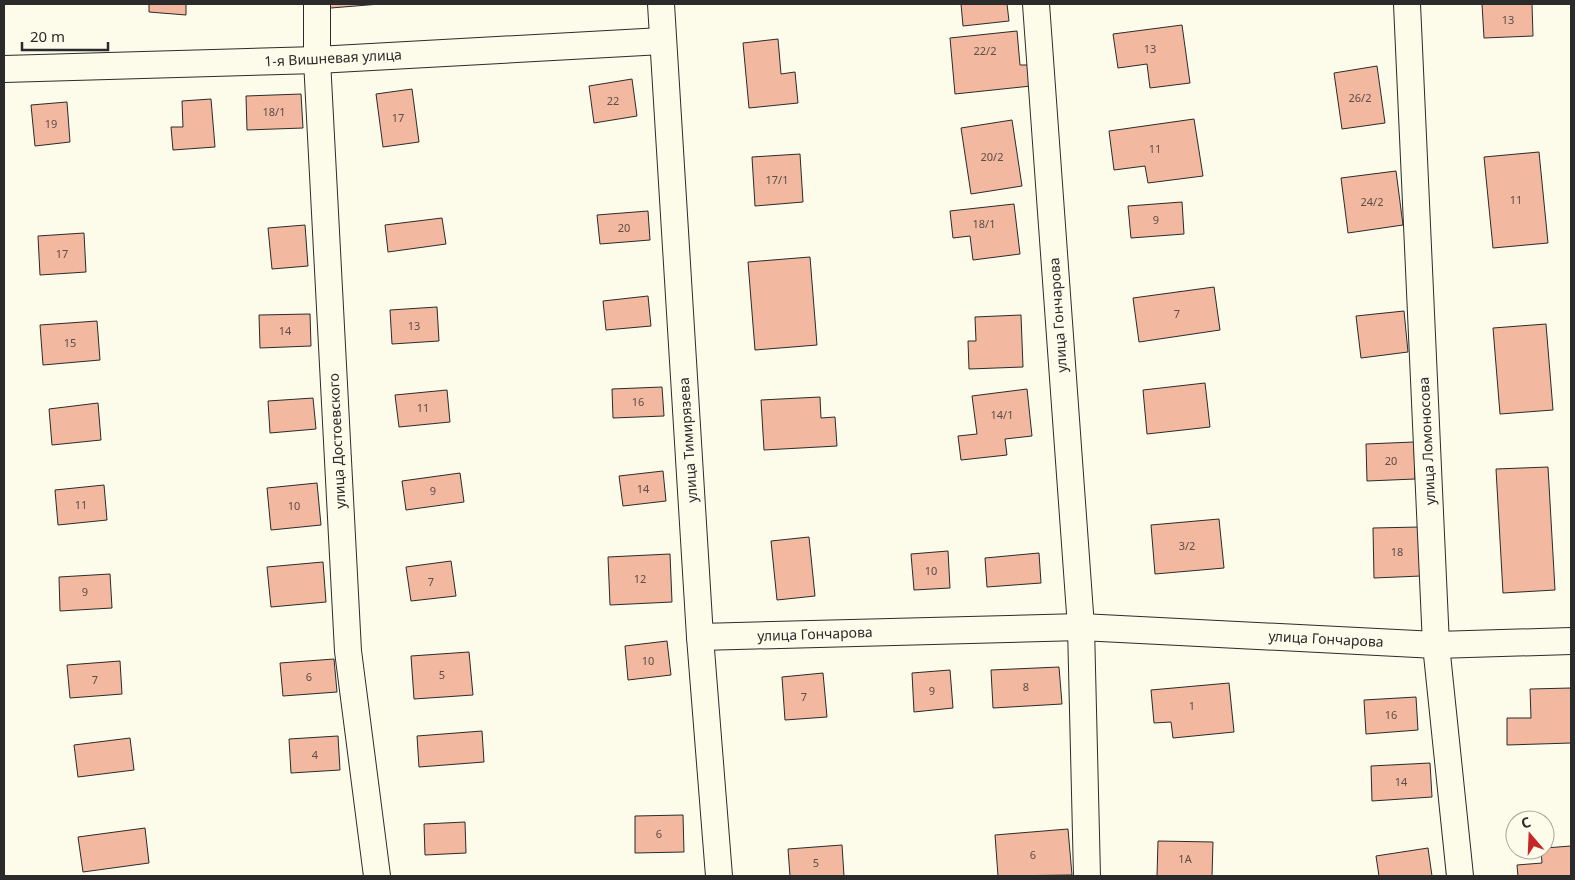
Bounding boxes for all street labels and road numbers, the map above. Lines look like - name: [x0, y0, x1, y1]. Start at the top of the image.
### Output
- street label: 1-я Вишневая улица: [264, 44, 402, 71]
- street label: улица Гончарова: [1044, 257, 1071, 373]
- street label: улица Достоевского: [323, 373, 350, 509]
- street label: улица Тимирязева: [674, 377, 701, 503]
- street label: улица Ломоносова: [1414, 377, 1439, 506]
- street label: улица Гончарова: [757, 622, 873, 645]
- street label: улица Гончарова: [1268, 626, 1384, 651]

